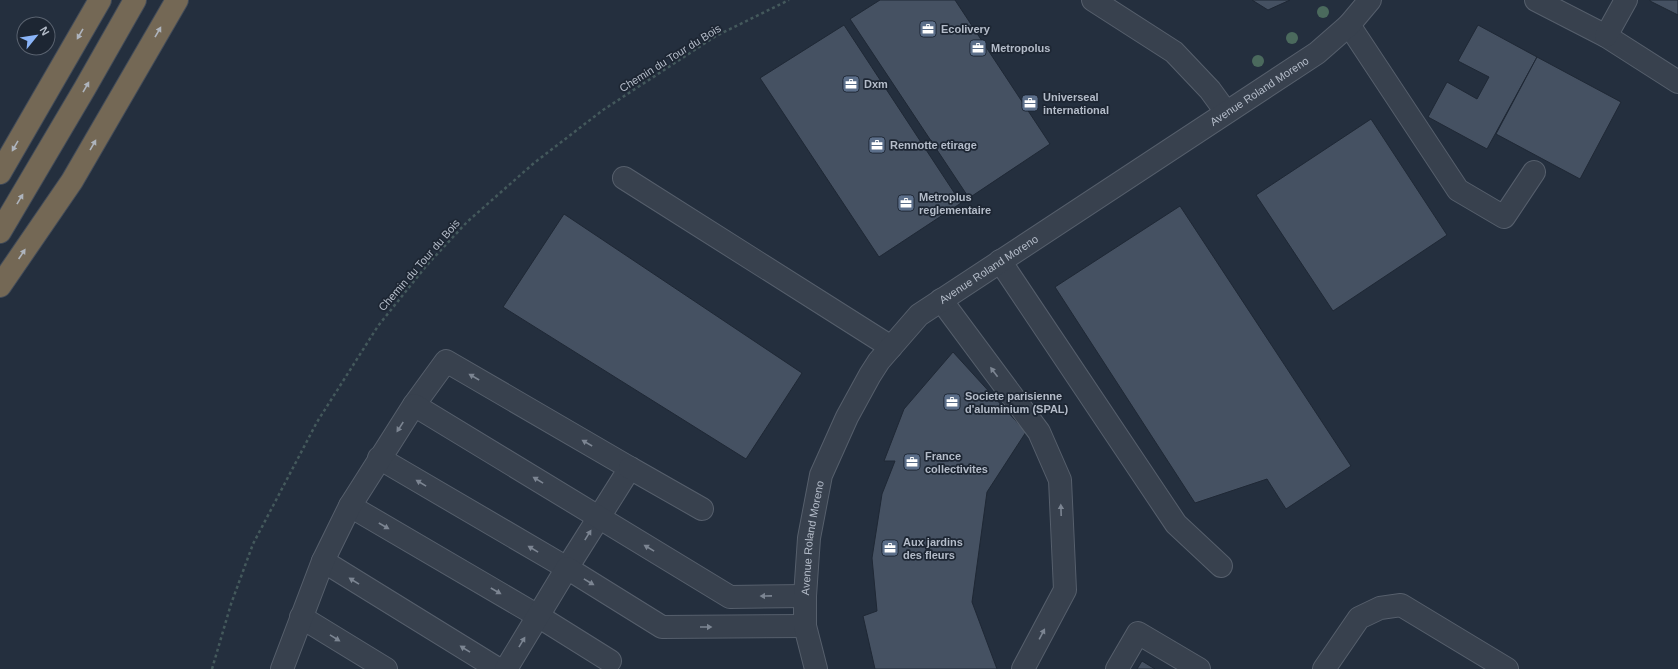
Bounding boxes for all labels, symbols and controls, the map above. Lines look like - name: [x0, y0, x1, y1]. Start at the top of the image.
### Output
- north arrow: [16, 16, 56, 56]
- office icon: Ecolivery: [918, 19, 938, 39]
- street label: Chemin du Tour du Bois: [617, 22, 723, 94]
- place label: Ecolivery: [941, 23, 991, 35]
- text: N: [37, 25, 52, 37]
- one-way arrow: [154, 26, 161, 38]
- one-way arrow: [77, 28, 84, 40]
- office icon: Metropolus: [968, 38, 988, 58]
- place label: Metropolus: [991, 42, 1050, 54]
- street label: Avenue Roland Moreno: [1208, 54, 1311, 128]
- office icon: Dxm: [841, 74, 861, 94]
- place label: Dxm: [864, 78, 888, 90]
- one-way arrow: [82, 81, 89, 93]
- place label: Universeal international: [1043, 91, 1109, 116]
- office icon: Universeal international: [1020, 93, 1040, 113]
- office icon: Rennotte etirage: [867, 135, 887, 155]
- one-way arrow: [89, 139, 96, 151]
- place label: Rennotte etirage: [890, 139, 977, 151]
- one-way arrow: [12, 140, 19, 152]
- place label: Metroplus reglementaire: [919, 191, 991, 216]
- one-way arrow: [16, 193, 23, 205]
- office icon: Metroplus reglementaire: [896, 193, 916, 213]
- street label: Chemin du Tour du Bois: [376, 216, 462, 313]
- street label: Avenue Roland Moreno: [937, 232, 1040, 306]
- one-way arrow: [18, 248, 26, 259]
- one-way arrow: [990, 366, 998, 377]
- one-way arrow: [469, 373, 479, 381]
- place label: Societe parisienne d'aluminium (SPAL): [965, 390, 1069, 415]
- office icon: Societe parisienne d'aluminium (SPAL): [942, 392, 962, 412]
- one-way arrow: [396, 422, 404, 432]
- one-way arrow: [581, 439, 592, 446]
- place label: France collectivites: [925, 450, 988, 475]
- office icon: France collectivites: [902, 452, 922, 472]
- one-way arrow: [532, 477, 544, 484]
- one-way arrow: [415, 479, 427, 486]
- street label: Avenue Roland Moreno: [799, 480, 826, 596]
- one-way arrow: [1058, 504, 1065, 516]
- one-way arrow: [378, 522, 390, 529]
- one-way arrow: [584, 530, 591, 541]
- place label: Aux jardins des fleurs: [903, 536, 963, 561]
- office icon: Aux jardins des fleurs: [880, 538, 900, 558]
- one-way arrow: [527, 545, 539, 552]
- one-way arrow: [643, 545, 655, 552]
- one-way arrow: [348, 577, 360, 584]
- one-way arrow: [584, 578, 594, 586]
- one-way arrow: [490, 588, 502, 595]
- one-way arrow: [760, 593, 772, 600]
- one-way arrow: [700, 624, 713, 630]
- one-way arrow: [1038, 629, 1045, 640]
- one-way arrow: [329, 634, 341, 641]
- one-way arrow: [518, 636, 525, 648]
- one-way arrow: [459, 645, 471, 652]

